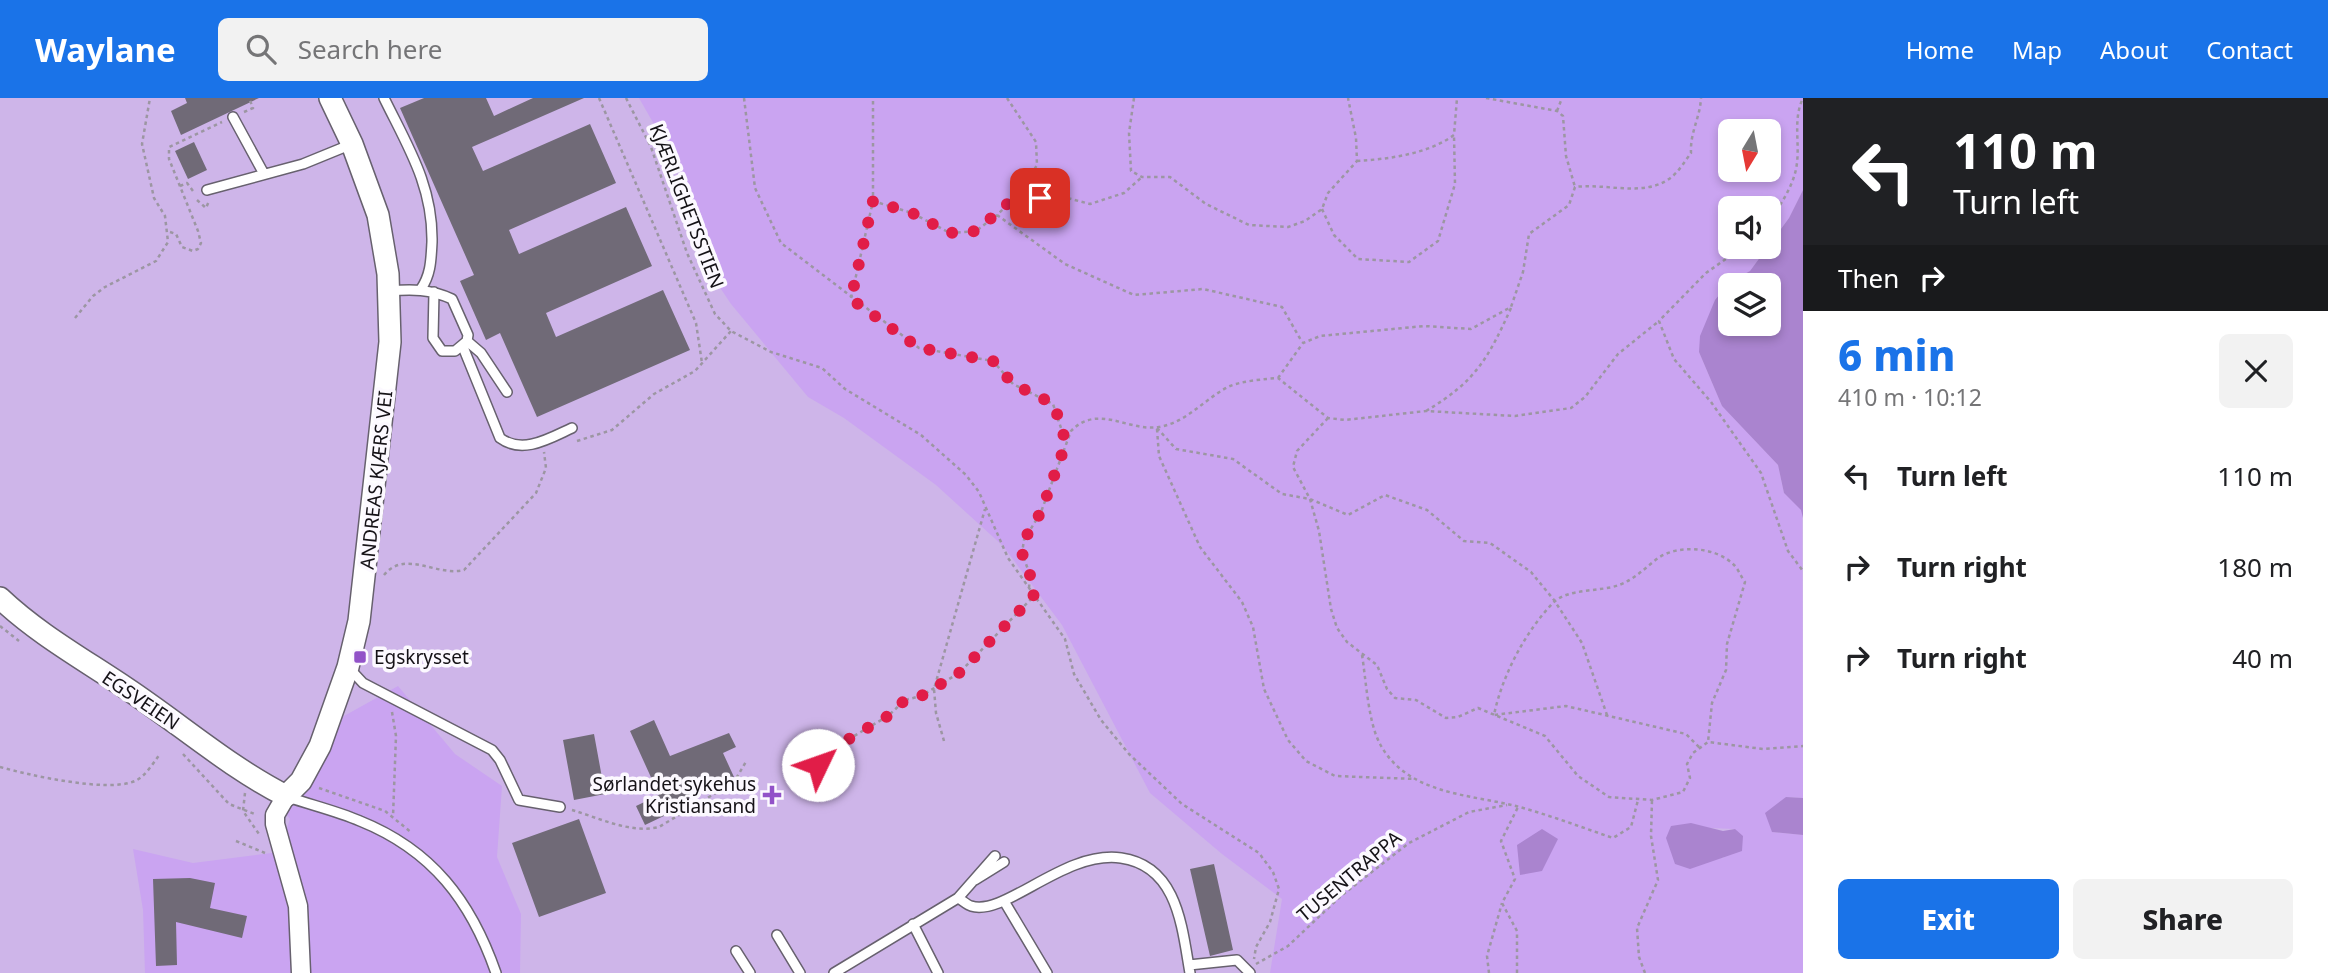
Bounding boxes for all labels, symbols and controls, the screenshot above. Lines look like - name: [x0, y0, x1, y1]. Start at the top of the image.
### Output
- search box: [218, 18, 708, 81]
- text: Waylane: [35, 27, 176, 72]
- icon: search: [242, 30, 280, 68]
- text: Search here: [298, 31, 442, 67]
- text: Home: [1906, 33, 1974, 66]
- text: Map: [2012, 33, 2062, 66]
- text: About: [2100, 33, 2168, 66]
- text: Contact: [2206, 33, 2293, 66]
- text: 110 m: [1953, 117, 2098, 183]
- north arrow: [1718, 119, 1782, 182]
- map controls: [1718, 119, 1781, 336]
- street label: KJÆRLIGHETSSTIEN: [644, 120, 730, 292]
- icon: left: [1838, 126, 1929, 217]
- pin: [1010, 168, 1070, 228]
- icon: arrive: [1021, 179, 1059, 217]
- text: Turn left: [1953, 180, 2079, 223]
- button: sound: [1718, 196, 1781, 259]
- icon: right: [1913, 259, 1951, 297]
- text: Then: [1838, 260, 1899, 296]
- button: layers: [1718, 273, 1781, 336]
- text: 6 min: [1838, 326, 1955, 383]
- button: close: [2219, 334, 2293, 408]
- text: 410 m · 10:12: [1838, 381, 1982, 413]
- street label: ANDREAS KJÆRS VEI: [354, 389, 398, 571]
- icon: left: [1838, 457, 1876, 495]
- text: Turn left: [1897, 458, 2008, 494]
- text: 110 m: [2217, 458, 2293, 494]
- icon: right: [1838, 548, 1876, 586]
- text: Turn right: [1897, 549, 2027, 585]
- text: 180 m: [2217, 549, 2293, 585]
- icon: right: [1838, 639, 1876, 677]
- text: Turn right: [1897, 640, 2027, 676]
- text: 40 m: [2232, 640, 2293, 676]
- place label: Egskrysset: [374, 644, 469, 670]
- marker: Egskrysset: [352, 649, 368, 665]
- street label: EGSVEIEN: [97, 665, 185, 735]
- position arrow: [781, 728, 855, 802]
- place label: Sørlandet sykehus Kristiansand: [592, 771, 756, 819]
- marker: Sørlandet sykehus Kristiansand: [762, 785, 782, 805]
- street label: TUSENTRAPPA: [1291, 824, 1407, 927]
- button: Exit: [1838, 879, 2059, 959]
- button: Share: [2073, 879, 2293, 959]

